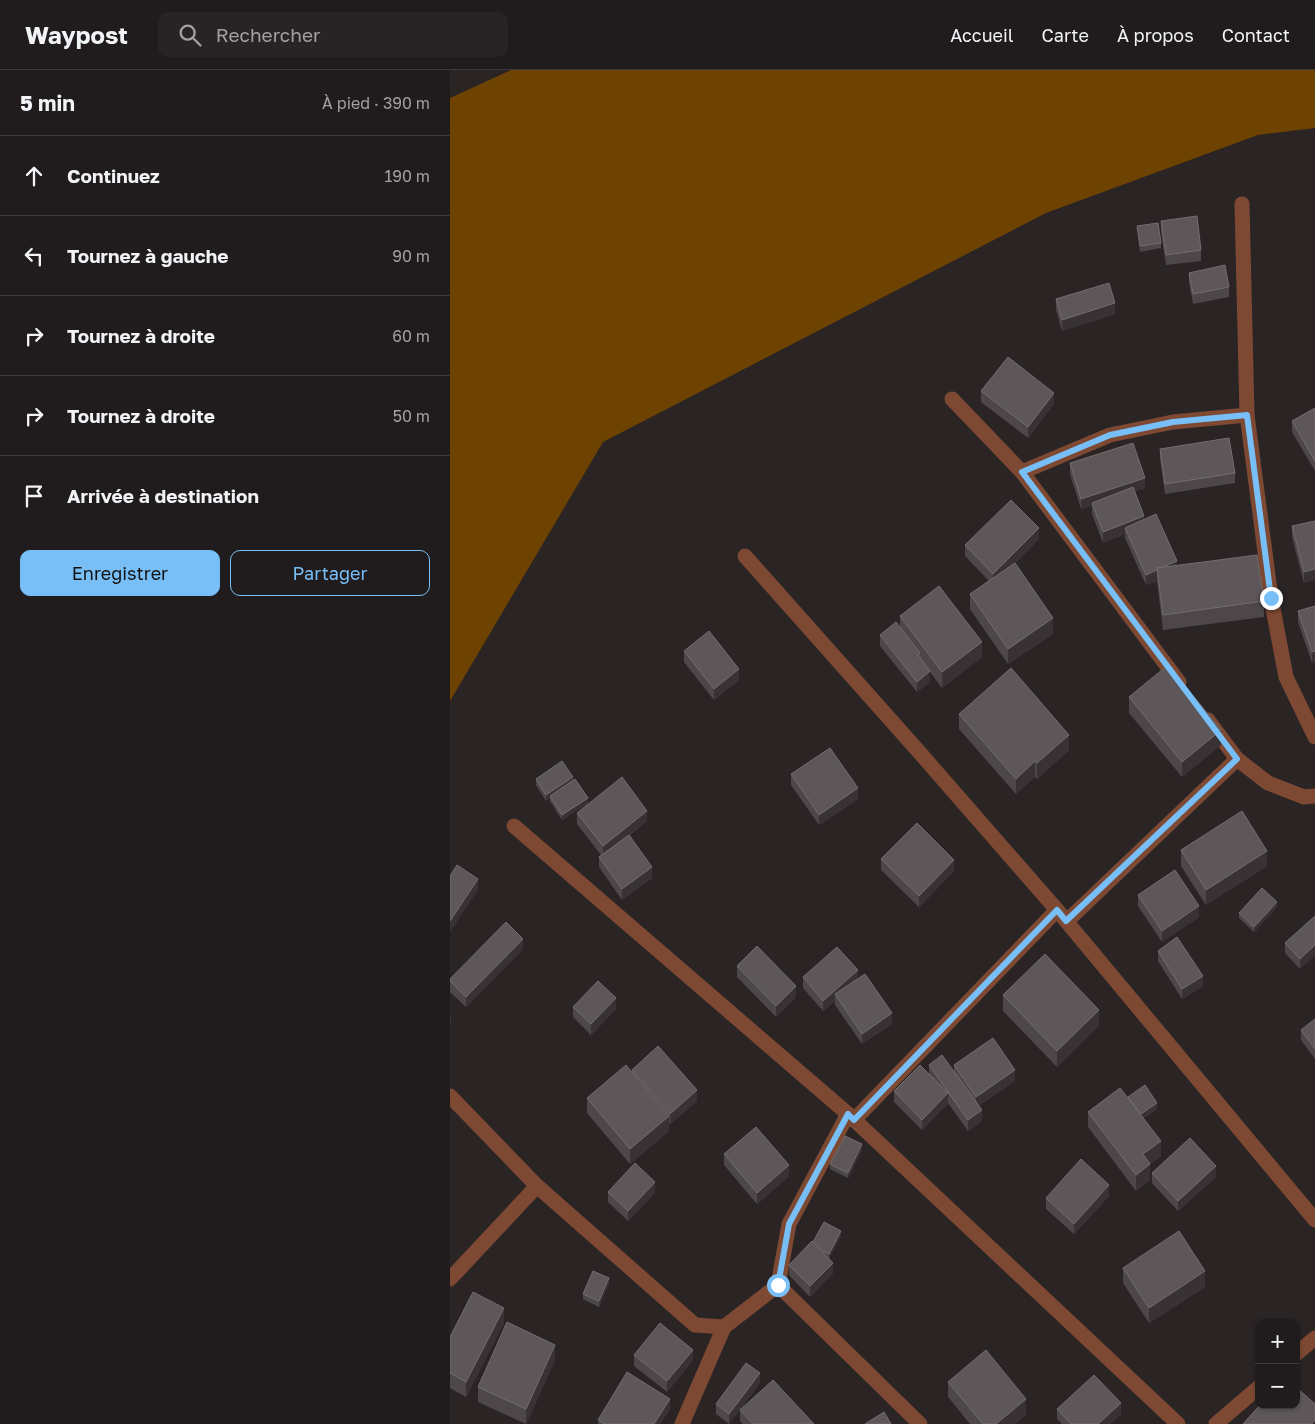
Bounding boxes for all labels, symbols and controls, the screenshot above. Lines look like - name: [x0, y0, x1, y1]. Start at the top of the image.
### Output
- search box: [158, 12, 508, 57]
- text: Waypost: [25, 20, 128, 49]
- icon: search: [176, 21, 204, 49]
- text: Rechercher: [216, 23, 320, 46]
- text: Accueil: [950, 24, 1014, 46]
- text: Carte: [1042, 24, 1089, 46]
- text: À propos: [1117, 24, 1194, 46]
- text: Contact: [1222, 24, 1290, 46]
- text: 5 min: [20, 90, 75, 116]
- text: À pied · 390 m: [322, 93, 430, 113]
- icon: ahead: [20, 162, 48, 190]
- text: Continuez: [67, 164, 160, 187]
- text: 190 m: [384, 166, 430, 186]
- icon: left: [20, 242, 48, 270]
- text: Tournez à gauche: [67, 244, 228, 267]
- text: 90 m: [392, 246, 430, 266]
- icon: right: [20, 322, 48, 350]
- text: Tournez à droite: [67, 324, 215, 347]
- text: 60 m: [392, 326, 430, 346]
- icon: right: [20, 402, 48, 430]
- text: Tournez à droite: [67, 404, 215, 427]
- text: 50 m: [393, 406, 430, 426]
- icon: arrive: [20, 482, 48, 510]
- text: Arrivée à destination: [67, 484, 259, 507]
- button: Enregistrer: [20, 550, 220, 596]
- button: Partager: [230, 550, 430, 596]
- route end: [1260, 587, 1283, 610]
- route start: [767, 1274, 790, 1297]
- map controls: [1255, 1319, 1300, 1409]
- button: +: [1255, 1319, 1300, 1364]
- button: −: [1255, 1364, 1300, 1409]

